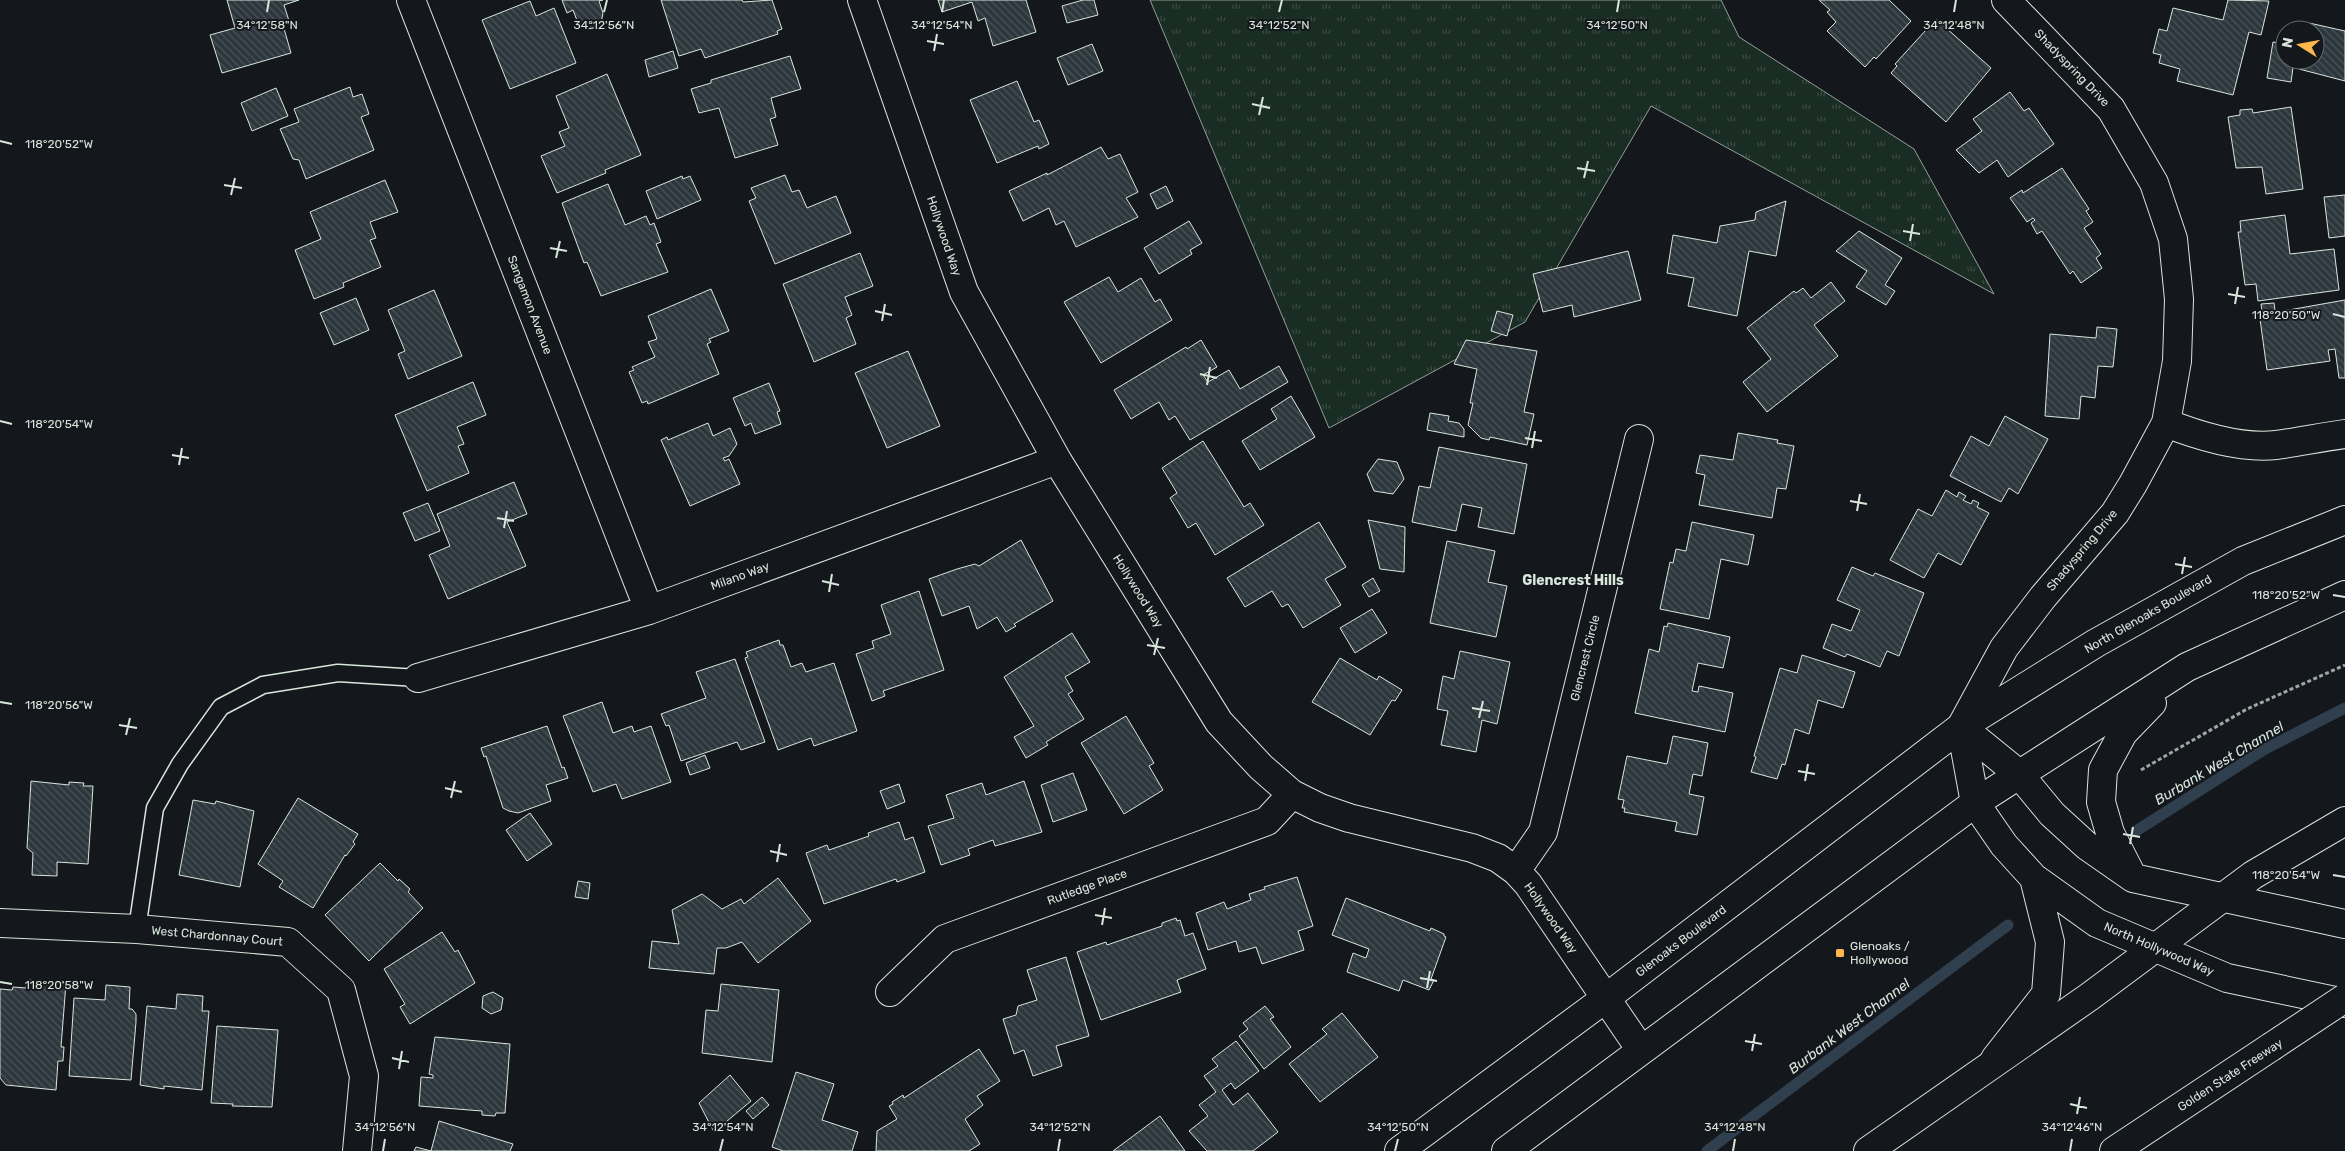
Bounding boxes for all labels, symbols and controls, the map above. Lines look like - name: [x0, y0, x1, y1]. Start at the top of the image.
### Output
- text: 34°12'58"N: [236, 18, 298, 32]
- text: 34°12'56"N: [574, 18, 634, 32]
- text: 34°12'54"N: [911, 18, 973, 32]
- text: 34°12'52"N: [1248, 18, 1310, 32]
- text: 34°12'50"N: [1586, 18, 1648, 32]
- text: 34°12'48"N: [1923, 18, 1985, 32]
- north arrow: [2275, 20, 2325, 70]
- street label: Shadyspring Drive: [2032, 26, 2113, 110]
- text: N: [2278, 36, 2297, 49]
- text: 118°20'52"W: [25, 137, 93, 151]
- street label: Hollywood Way: [924, 194, 964, 278]
- street label: Sangamon Avenue: [505, 254, 555, 357]
- text: 118°20'50"W: [2252, 308, 2321, 322]
- text: 118°20'54"W: [25, 417, 94, 431]
- street label: Shadyspring Drive: [2044, 506, 2120, 594]
- street label: Hollywood Way: [1110, 552, 1166, 630]
- street label: Milano Way: [709, 559, 772, 593]
- district label: Glencrest Hills: [1522, 572, 1624, 589]
- street label: North Glenoaks Boulevard: [2082, 572, 2214, 656]
- text: 118°20'52"W: [2252, 588, 2320, 602]
- street label: Glencrest Circle: [1568, 613, 1603, 702]
- text: 118°20'56"W: [25, 698, 93, 712]
- water label: Burbank West Channel: [2152, 718, 2287, 809]
- street label: Rutledge Place: [1045, 866, 1129, 908]
- text: 118°20'54"W: [2252, 868, 2321, 882]
- street label: Hollywood Way: [1521, 880, 1581, 957]
- street label: Glenoaks Boulevard: [1633, 902, 1729, 980]
- street label: North Hollywood Way: [2102, 919, 2216, 979]
- street label: West Chardonnay Court: [151, 923, 284, 949]
- place label: Glenoaks / Hollywood: [1850, 939, 1910, 967]
- marker: Glenoaks / Hollywood: [1834, 947, 1846, 959]
- water label: Burbank West Channel: [1785, 975, 1914, 1078]
- text: 118°20'58"W: [25, 978, 94, 992]
- street label: Golden State Freeway: [2175, 1036, 2285, 1114]
- text: 34°12'56"N: [355, 1120, 415, 1134]
- text: 34°12'54"N: [692, 1120, 754, 1134]
- text: 34°12'52"N: [1029, 1120, 1091, 1134]
- text: 34°12'50"N: [1367, 1120, 1429, 1134]
- text: 34°12'48"N: [1704, 1120, 1766, 1134]
- text: 34°12'46"N: [2042, 1120, 2102, 1134]

